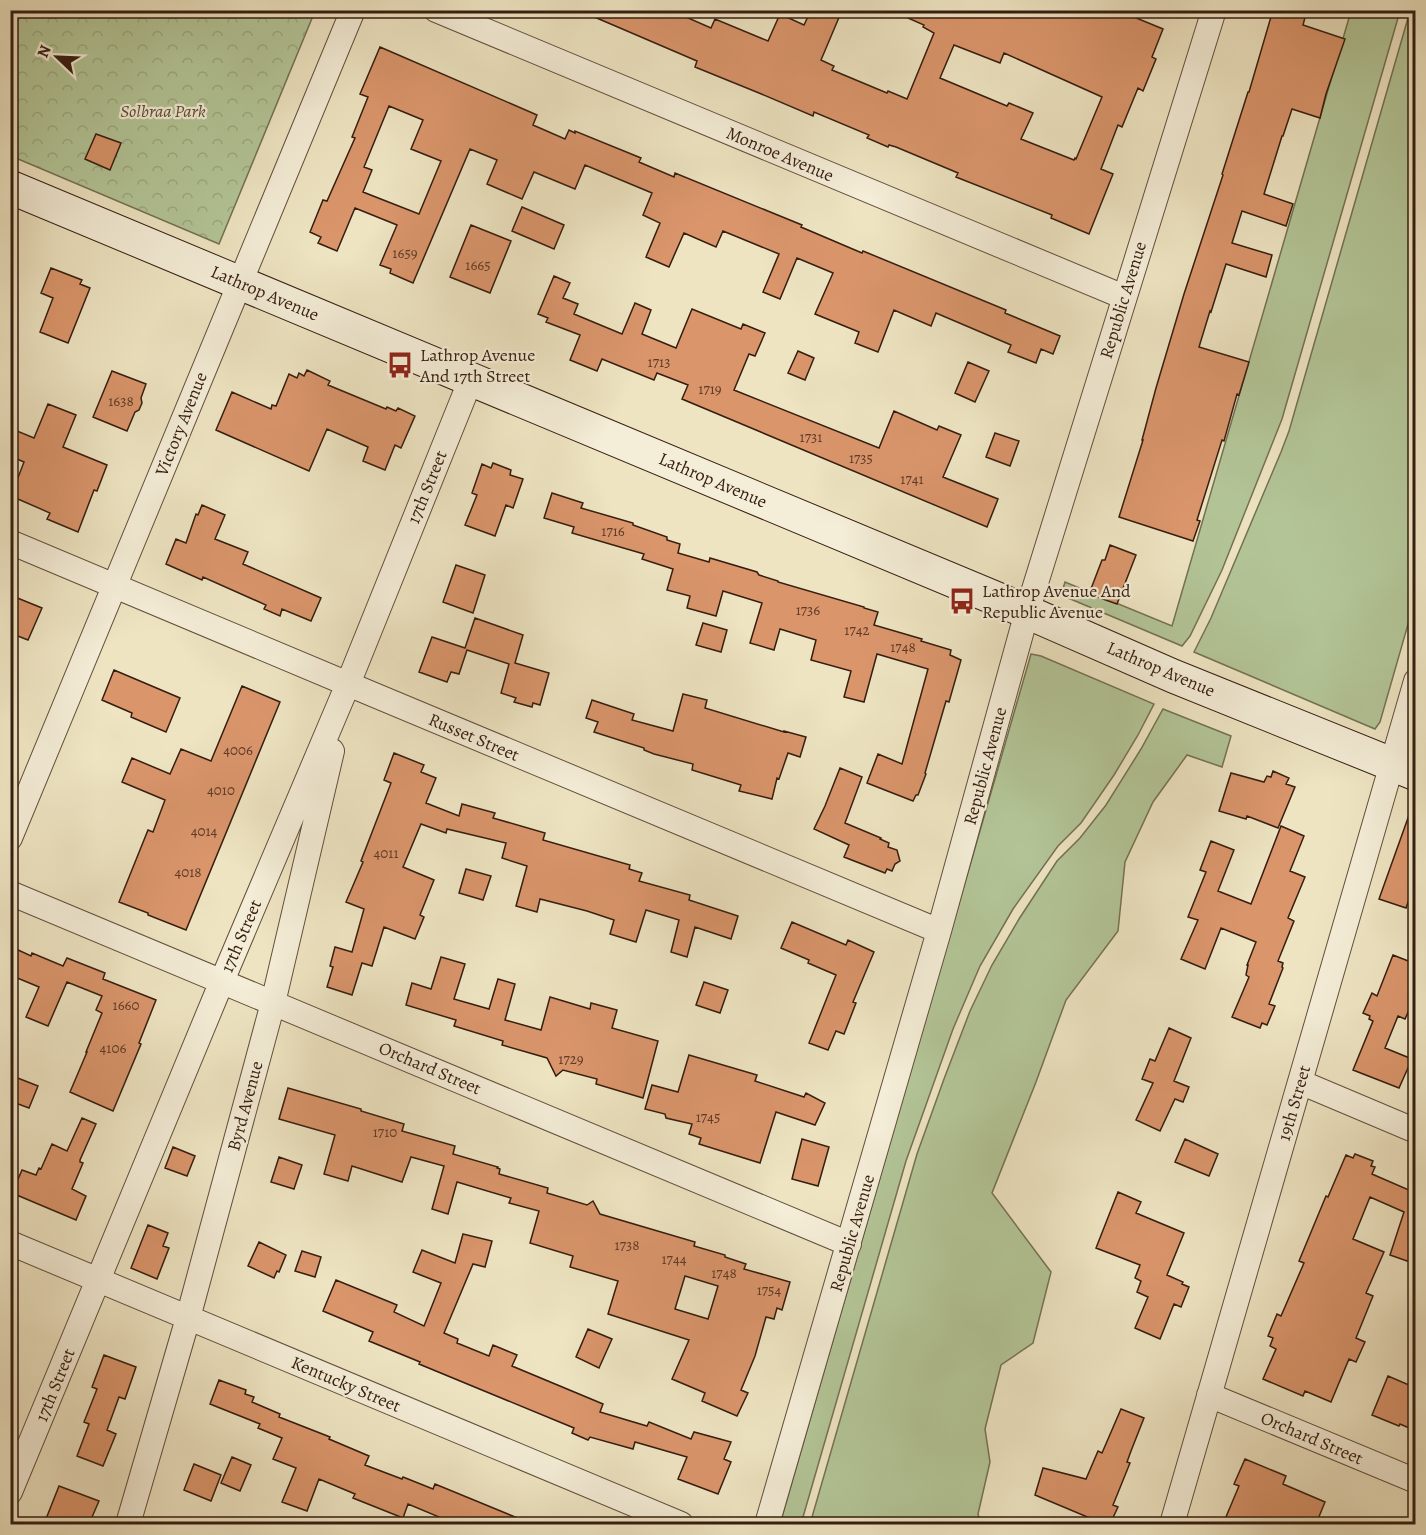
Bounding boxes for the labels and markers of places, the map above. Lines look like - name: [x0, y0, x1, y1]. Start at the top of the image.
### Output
- place label: Lathrop Avenue And 17th Street: [419, 343, 535, 388]
- bus stop icon: Lathrop Avenue And 17th Street: [385, 350, 415, 380]
- place label: Lathrop Avenue And Republic Avenue: [982, 579, 1131, 624]
- bus stop icon: Lathrop Avenue And Republic Avenue: [947, 586, 977, 616]

